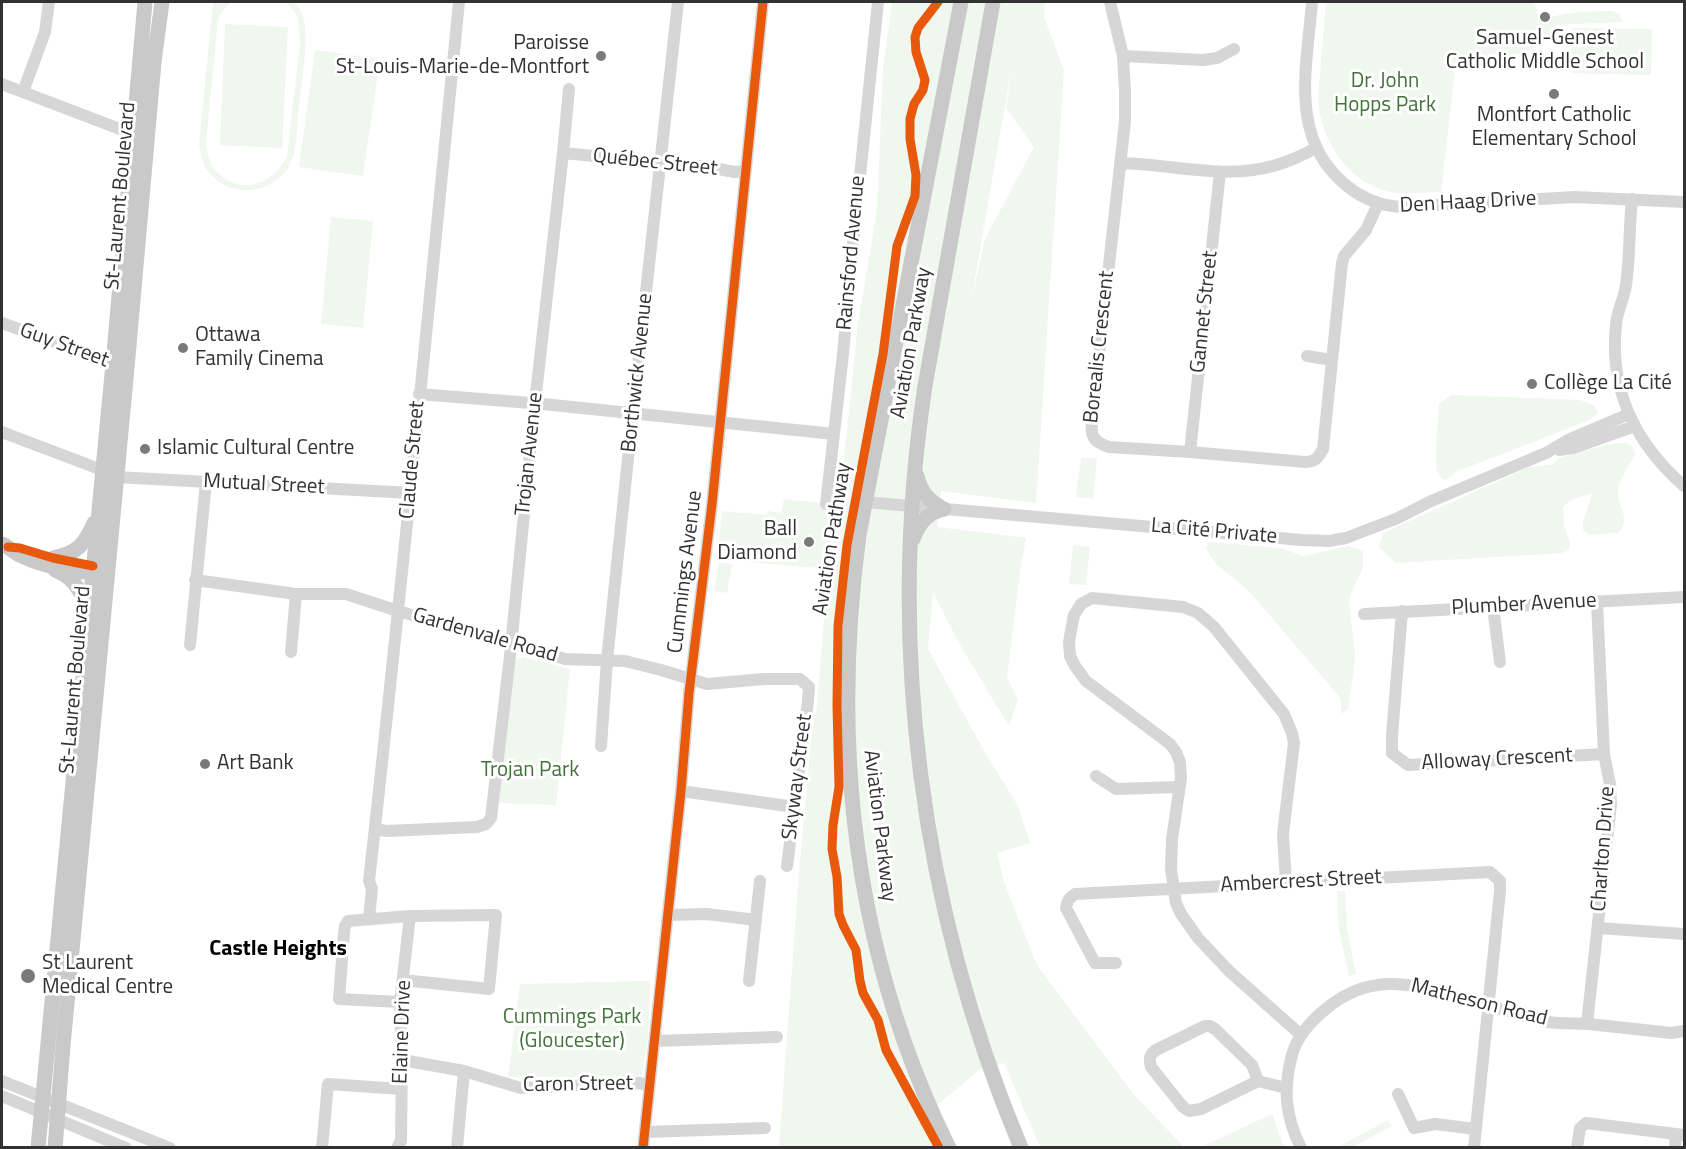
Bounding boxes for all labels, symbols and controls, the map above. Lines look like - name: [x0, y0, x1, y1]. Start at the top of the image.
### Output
- marker: Samuel-Genest Catholic Middle School: [1538, 10, 1552, 24]
- place label: Samuel-Genest Catholic Middle School: [1446, 26, 1644, 76]
- place label: Paroisse St-Louis-Marie-de-Montfort: [336, 31, 589, 81]
- marker: Paroisse St-Louis-Marie-de-Montfort: [594, 49, 608, 63]
- park label: Dr. John Hopps Park: [1334, 69, 1436, 119]
- marker: Montfort Catholic Elementary School: [1547, 87, 1561, 101]
- street label: St-Laurent Boulevard: [100, 101, 142, 291]
- place label: Montfort Catholic Elementary School: [1471, 103, 1637, 153]
- street label: Québec Street: [591, 144, 719, 182]
- street label: Rainsford Avenue: [833, 175, 871, 331]
- street label: Den Haag Drive: [1399, 187, 1537, 219]
- street label: Gannet Street: [1186, 250, 1224, 374]
- street label: Aviation Parkway: [886, 265, 938, 421]
- street label: Borealis Crescent: [1079, 270, 1121, 424]
- street label: Borthwick Avenue: [617, 292, 659, 454]
- street label: Guy Street: [16, 318, 112, 374]
- place label: Ottawa Family Cinema: [195, 323, 324, 373]
- marker: Ottawa Family Cinema: [176, 341, 190, 355]
- place label: Collège La Cité: [1544, 371, 1672, 397]
- marker: Collège La Cité: [1525, 377, 1539, 391]
- street label: Trojan Avenue: [511, 391, 549, 517]
- street label: Claude Street: [395, 400, 431, 520]
- place label: Islamic Cultural Centre: [157, 436, 354, 462]
- marker: Islamic Cultural Centre: [138, 442, 152, 456]
- street label: Aviation Pathway: [808, 461, 858, 617]
- street label: Mutual Street: [203, 469, 325, 501]
- street label: Cummings Avenue: [663, 489, 709, 655]
- street label: La Cité Private: [1150, 514, 1278, 550]
- place label: Ball Diamond: [717, 517, 797, 567]
- marker: Ball Diamond: [802, 535, 816, 549]
- street label: St-Laurent Boulevard: [55, 585, 97, 775]
- street label: Plumber Avenue: [1451, 589, 1597, 621]
- street label: Gardenvale Road: [410, 603, 560, 669]
- street label: Skyway Street: [778, 713, 818, 841]
- street label: Alloway Crescent: [1421, 743, 1573, 777]
- street label: Aviation Parkway: [857, 749, 901, 903]
- place label: Art Bank: [217, 751, 294, 777]
- marker: Art Bank: [198, 757, 212, 771]
- park label: Trojan Park: [481, 758, 579, 784]
- street label: Charlton Drive: [1587, 785, 1621, 913]
- street label: Ambercrest Street: [1220, 865, 1382, 899]
- district label: Castle Heights: [209, 937, 347, 963]
- place label: St Laurent Medical Centre: [42, 951, 173, 1001]
- marker: St Laurent Medical Centre: [19, 967, 37, 985]
- street label: Matheson Road: [1408, 974, 1550, 1032]
- street label: Elaine Drive: [389, 980, 417, 1084]
- park label: Cummings Park (Gloucester): [503, 1005, 641, 1055]
- street label: Caron Street: [523, 1071, 633, 1099]

